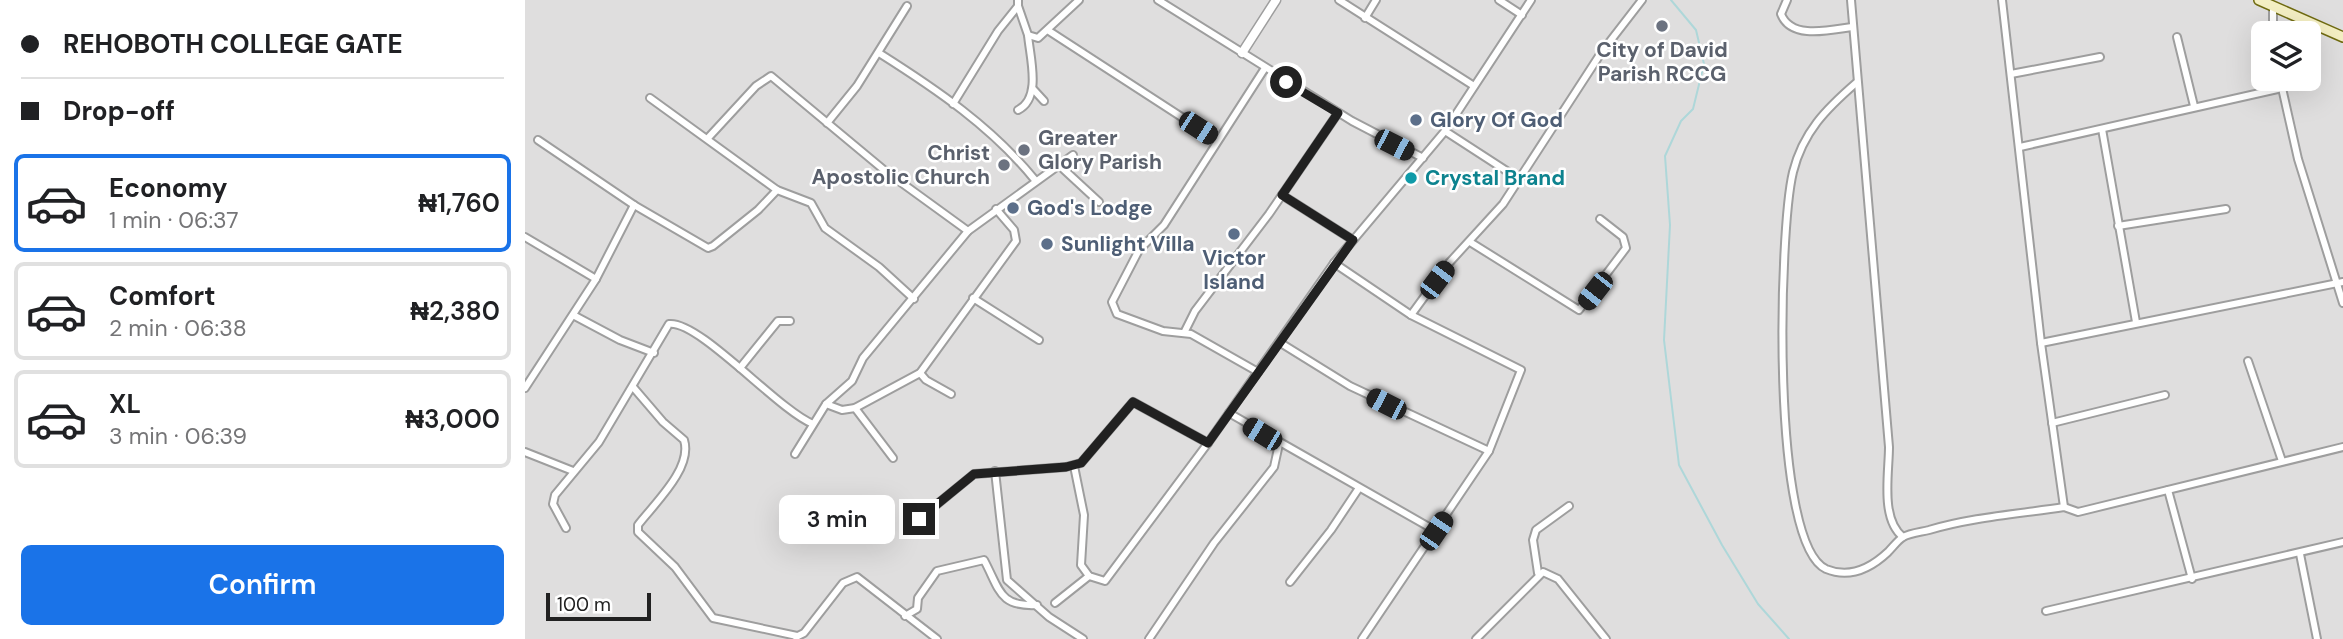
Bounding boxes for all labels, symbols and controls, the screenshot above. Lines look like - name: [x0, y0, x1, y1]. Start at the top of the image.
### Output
- marker: City of David Parish RCCG: [1654, 18, 1670, 34]
- map controls: [2251, 21, 2321, 91]
- button: layers: [2251, 21, 2321, 91]
- text: REHOBOTH COLLEGE GATE: [63, 27, 403, 61]
- place label: City of David Parish RCCG: [1596, 36, 1728, 88]
- route start: [1270, 66, 1302, 98]
- text: Drop-off: [63, 94, 175, 128]
- place label: Glory Of God: [1430, 106, 1563, 134]
- car: [1175, 108, 1222, 148]
- marker: Glory Of God: [1408, 112, 1424, 128]
- place label: Greater Glory Parish: [1038, 124, 1162, 176]
- car: [1371, 126, 1418, 164]
- place label: Christ Apostolic Church: [811, 139, 990, 191]
- marker: Greater Glory Parish: [1016, 142, 1032, 158]
- marker: Christ Apostolic Church: [996, 157, 1012, 173]
- place label: Crystal Brand: [1425, 164, 1565, 192]
- marker: Crystal Brand: [1403, 170, 1419, 186]
- text: Economy: [109, 171, 227, 205]
- icon: car: [25, 172, 88, 235]
- text: ₦1,760: [418, 186, 500, 220]
- place label: God's Lodge: [1027, 194, 1153, 222]
- marker: God's Lodge: [1005, 200, 1021, 216]
- text: 1 min · 06:37: [109, 205, 239, 235]
- marker: Victor Island: [1226, 226, 1242, 242]
- place label: Sunlight Villa: [1061, 230, 1195, 258]
- marker: Sunlight Villa: [1039, 236, 1055, 252]
- place label: Victor Island: [1202, 244, 1266, 296]
- car: [1416, 257, 1459, 303]
- car: [1574, 268, 1617, 314]
- text: Comfort: [109, 279, 215, 313]
- icon: car: [25, 280, 88, 343]
- text: ₦2,380: [410, 294, 500, 328]
- text: 2 min · 06:38: [109, 313, 247, 343]
- car: [1363, 385, 1410, 423]
- text: XL: [109, 387, 141, 421]
- icon: car: [25, 388, 88, 451]
- text: ₦3,000: [405, 402, 500, 436]
- car: [1239, 414, 1286, 454]
- text: 3 min · 06:39: [109, 421, 247, 451]
- callout: 3 min: [779, 494, 895, 544]
- route end: [903, 503, 935, 535]
- text: 3 min: [807, 504, 867, 534]
- car: [1416, 508, 1457, 554]
- button: Confirm: [21, 545, 504, 625]
- scale bar: [546, 590, 651, 622]
- text: 100 m: [557, 592, 611, 617]

